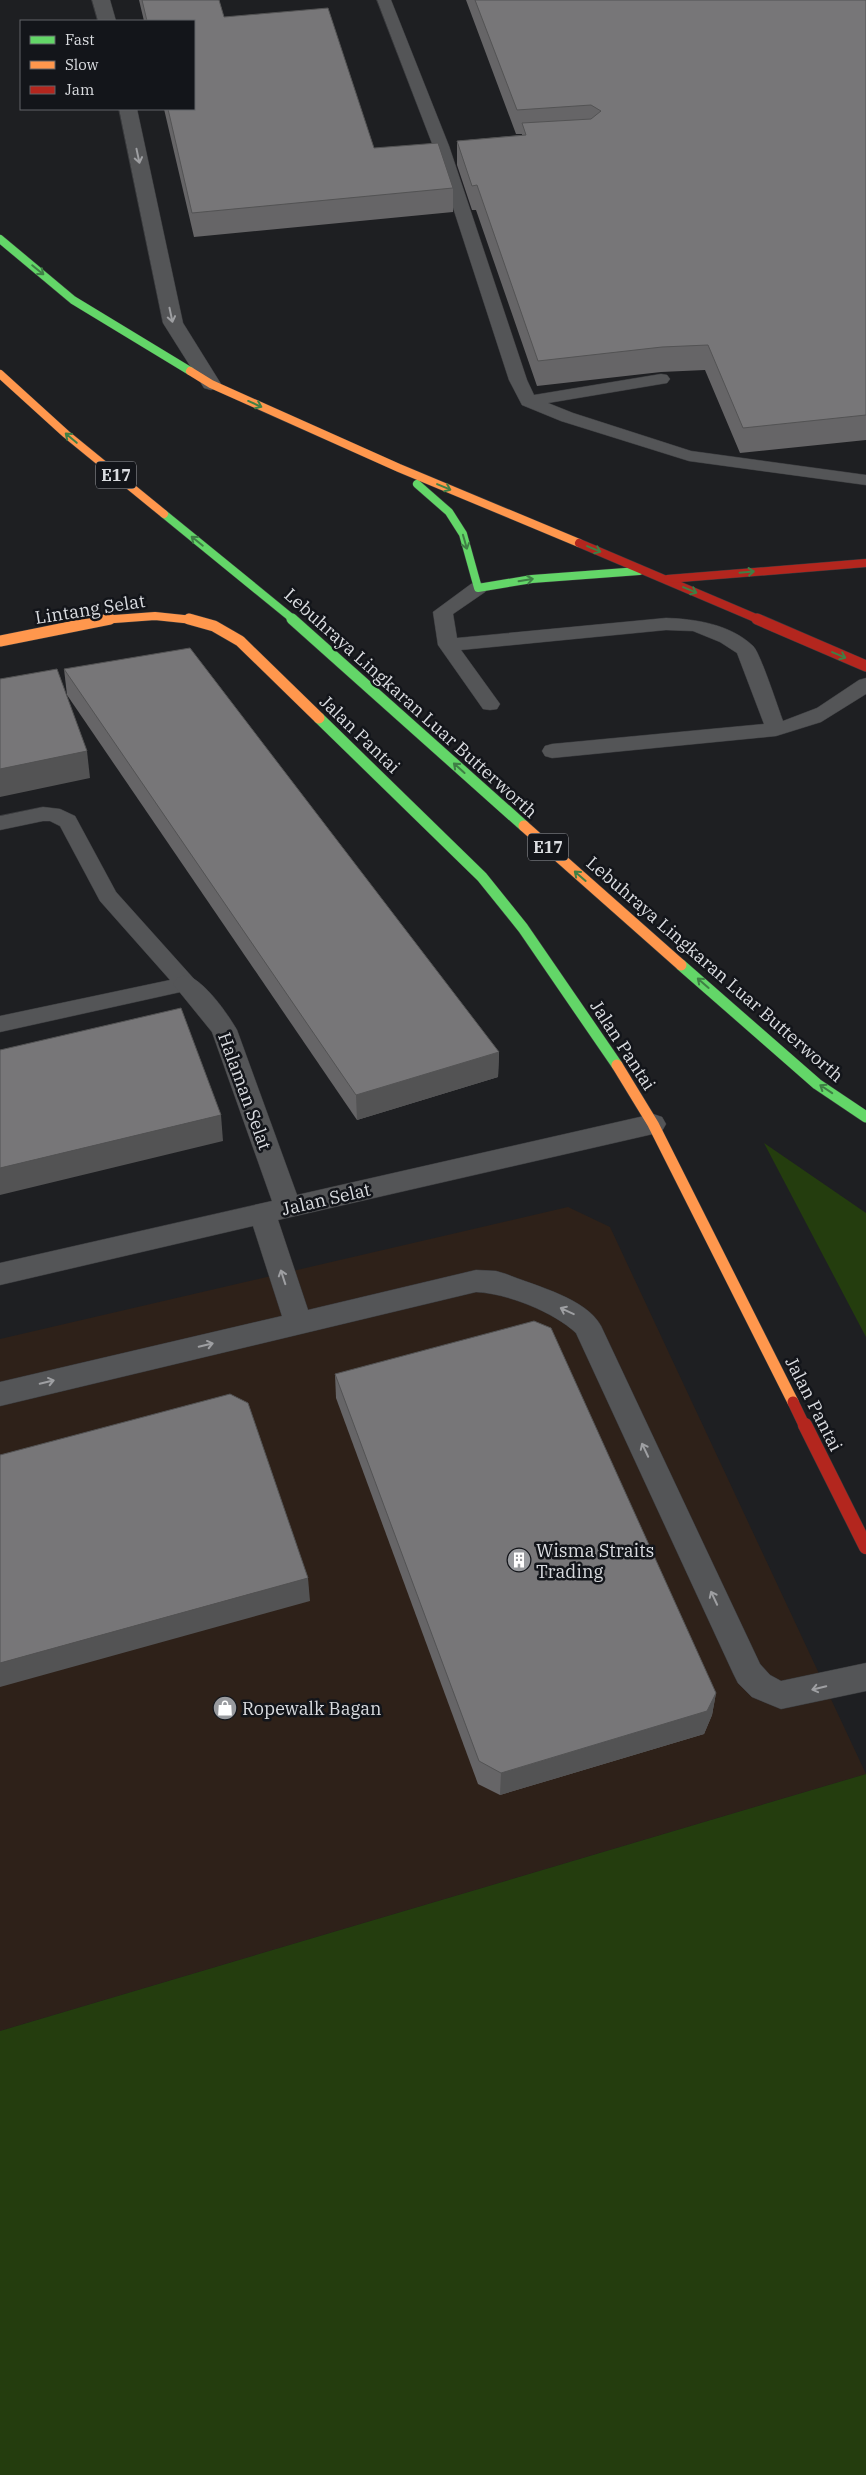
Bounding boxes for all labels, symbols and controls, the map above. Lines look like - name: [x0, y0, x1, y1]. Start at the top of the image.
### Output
- legend: [20, 20, 195, 110]
- text: Fast: [65, 30, 95, 49]
- text: Slow: [65, 55, 99, 74]
- text: Jam: [65, 80, 94, 99]
- one-way arrow: [134, 148, 143, 164]
- one-way arrow: [31, 265, 44, 276]
- one-way arrow: [167, 307, 176, 323]
- one-way arrow: [247, 399, 262, 409]
- one-way arrow: [65, 432, 78, 443]
- road number: E17: [96, 462, 136, 488]
- one-way arrow: [436, 483, 451, 492]
- one-way arrow: [461, 534, 471, 550]
- one-way arrow: [190, 535, 203, 546]
- one-way arrow: [586, 545, 601, 555]
- one-way arrow: [739, 568, 755, 577]
- one-way arrow: [518, 575, 534, 585]
- street label: Lebuhraya Lingkaran Luar Butterworth: [280, 583, 542, 823]
- one-way arrow: [682, 586, 697, 596]
- street label: Lintang Selat: [33, 589, 147, 629]
- one-way arrow: [831, 650, 846, 660]
- street label: Jalan Pantai: [315, 690, 405, 778]
- one-way arrow: [453, 762, 466, 774]
- road number: E17: [528, 834, 568, 860]
- street label: Lebuhraya Lingkaran Luar Butterworth: [582, 851, 848, 1087]
- one-way arrow: [574, 870, 587, 882]
- one-way arrow: [696, 978, 709, 989]
- street label: Jalan Pantai: [585, 996, 661, 1095]
- street label: Halaman Selat: [213, 1029, 277, 1153]
- one-way arrow: [819, 1084, 833, 1094]
- street label: Jalan Selat: [279, 1178, 373, 1220]
- one-way arrow: [278, 1270, 287, 1285]
- one-way arrow: [560, 1306, 575, 1316]
- one-way arrow: [197, 1340, 213, 1349]
- street label: Jalan Pantai: [780, 1353, 848, 1455]
- one-way arrow: [39, 1377, 55, 1387]
- one-way arrow: [640, 1443, 649, 1458]
- place label: Wisma Straits Trading: [536, 1539, 654, 1583]
- building icon: Wisma Straits Trading: [506, 1547, 532, 1573]
- one-way arrow: [708, 1591, 718, 1606]
- one-way arrow: [811, 1684, 827, 1693]
- shop icon: Ropewalk Bagan: [212, 1695, 238, 1721]
- place label: Ropewalk Bagan: [242, 1697, 381, 1720]

